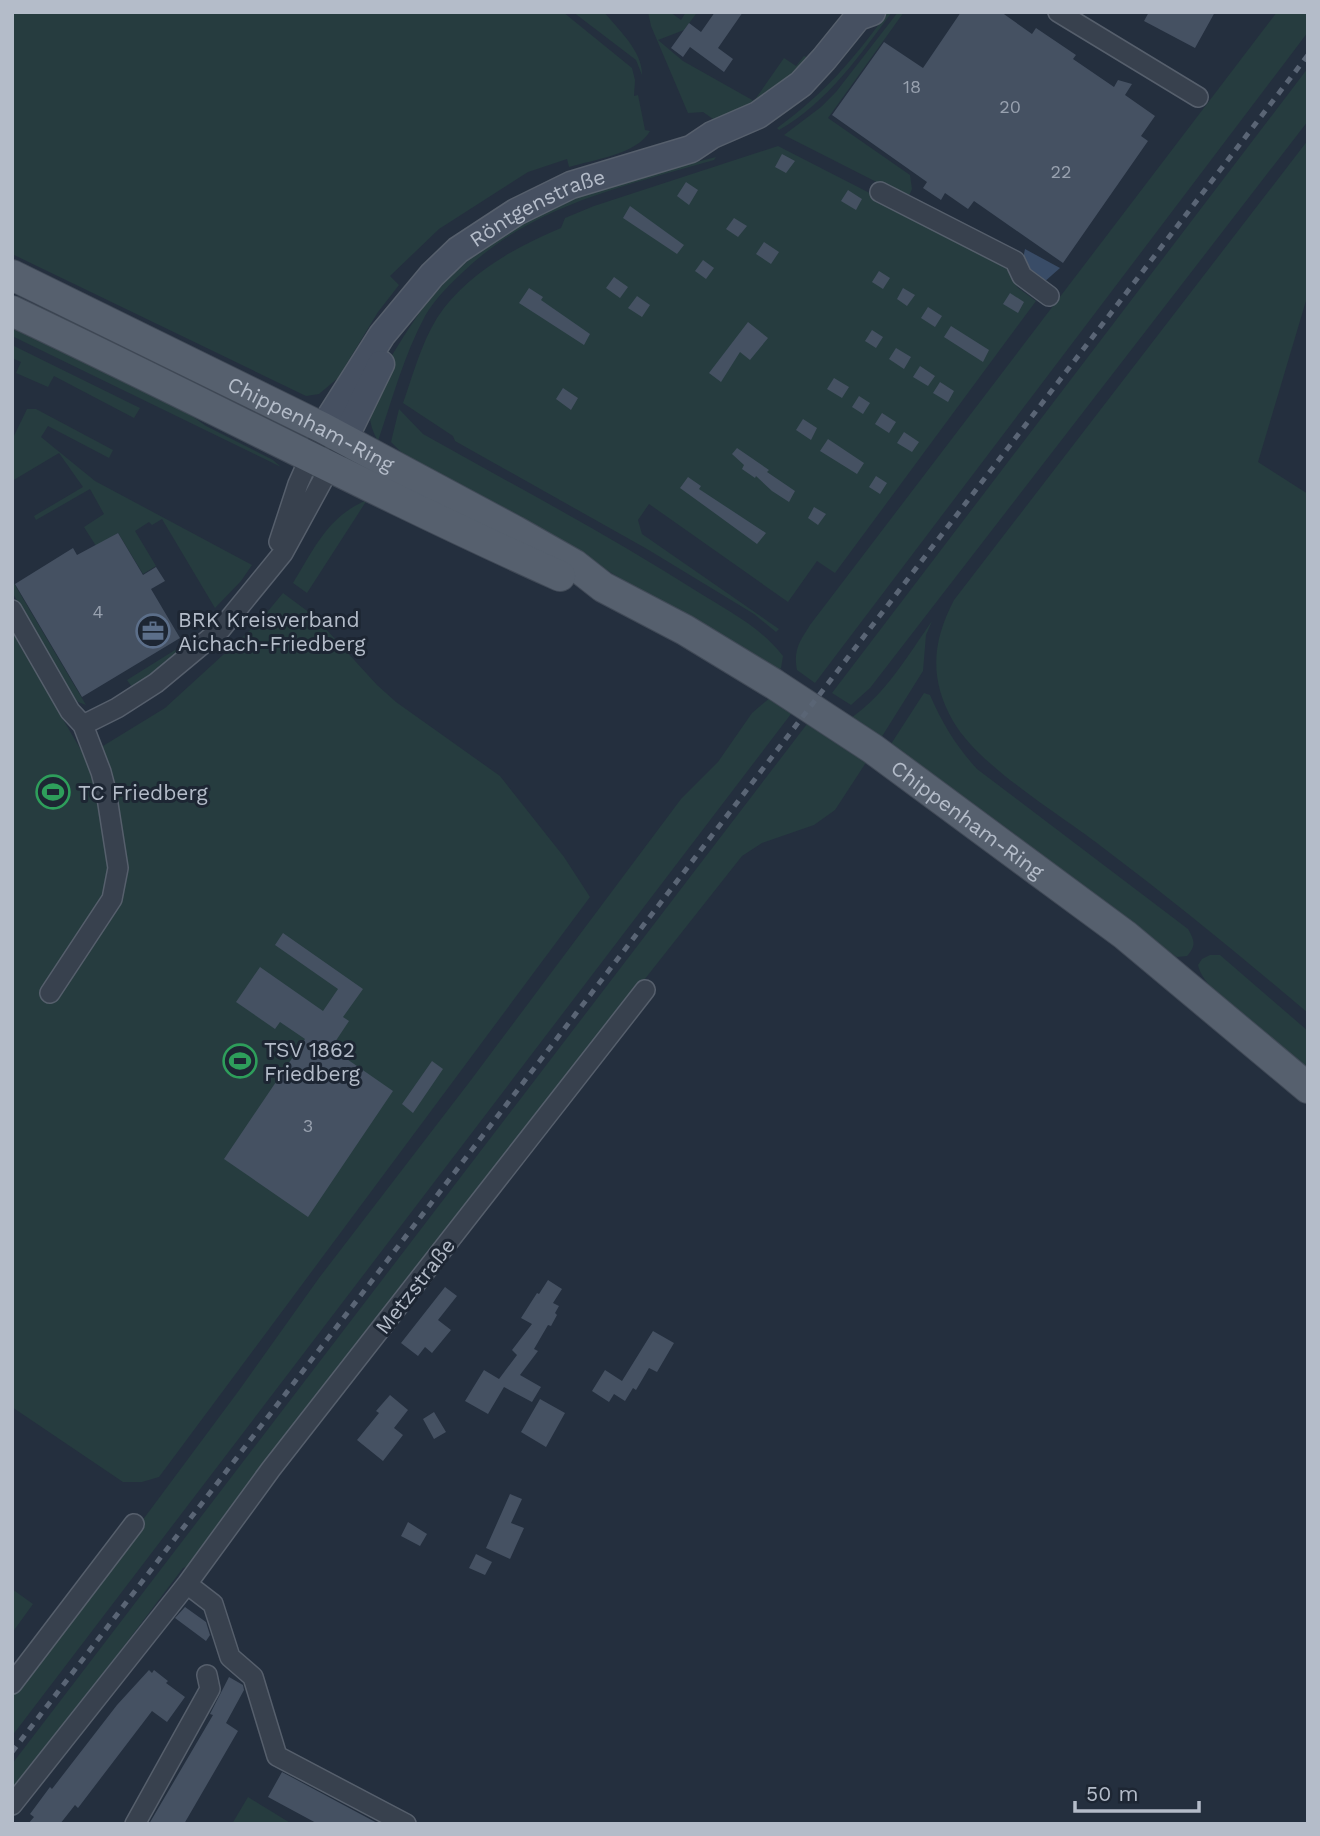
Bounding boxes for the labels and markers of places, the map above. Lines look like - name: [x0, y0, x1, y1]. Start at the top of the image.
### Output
- place label: BRK Kreisverband Aichach-Friedberg: [178, 607, 366, 656]
- office icon: BRK Kreisverband Aichach-Friedberg: [134, 612, 172, 650]
- sports icon: TC Friedberg: [34, 773, 72, 811]
- place label: TC Friedberg: [78, 780, 209, 805]
- place label: TSV 1862 Friedberg: [264, 1037, 361, 1086]
- sports icon: TSV 1862 Friedberg: [221, 1042, 259, 1080]

